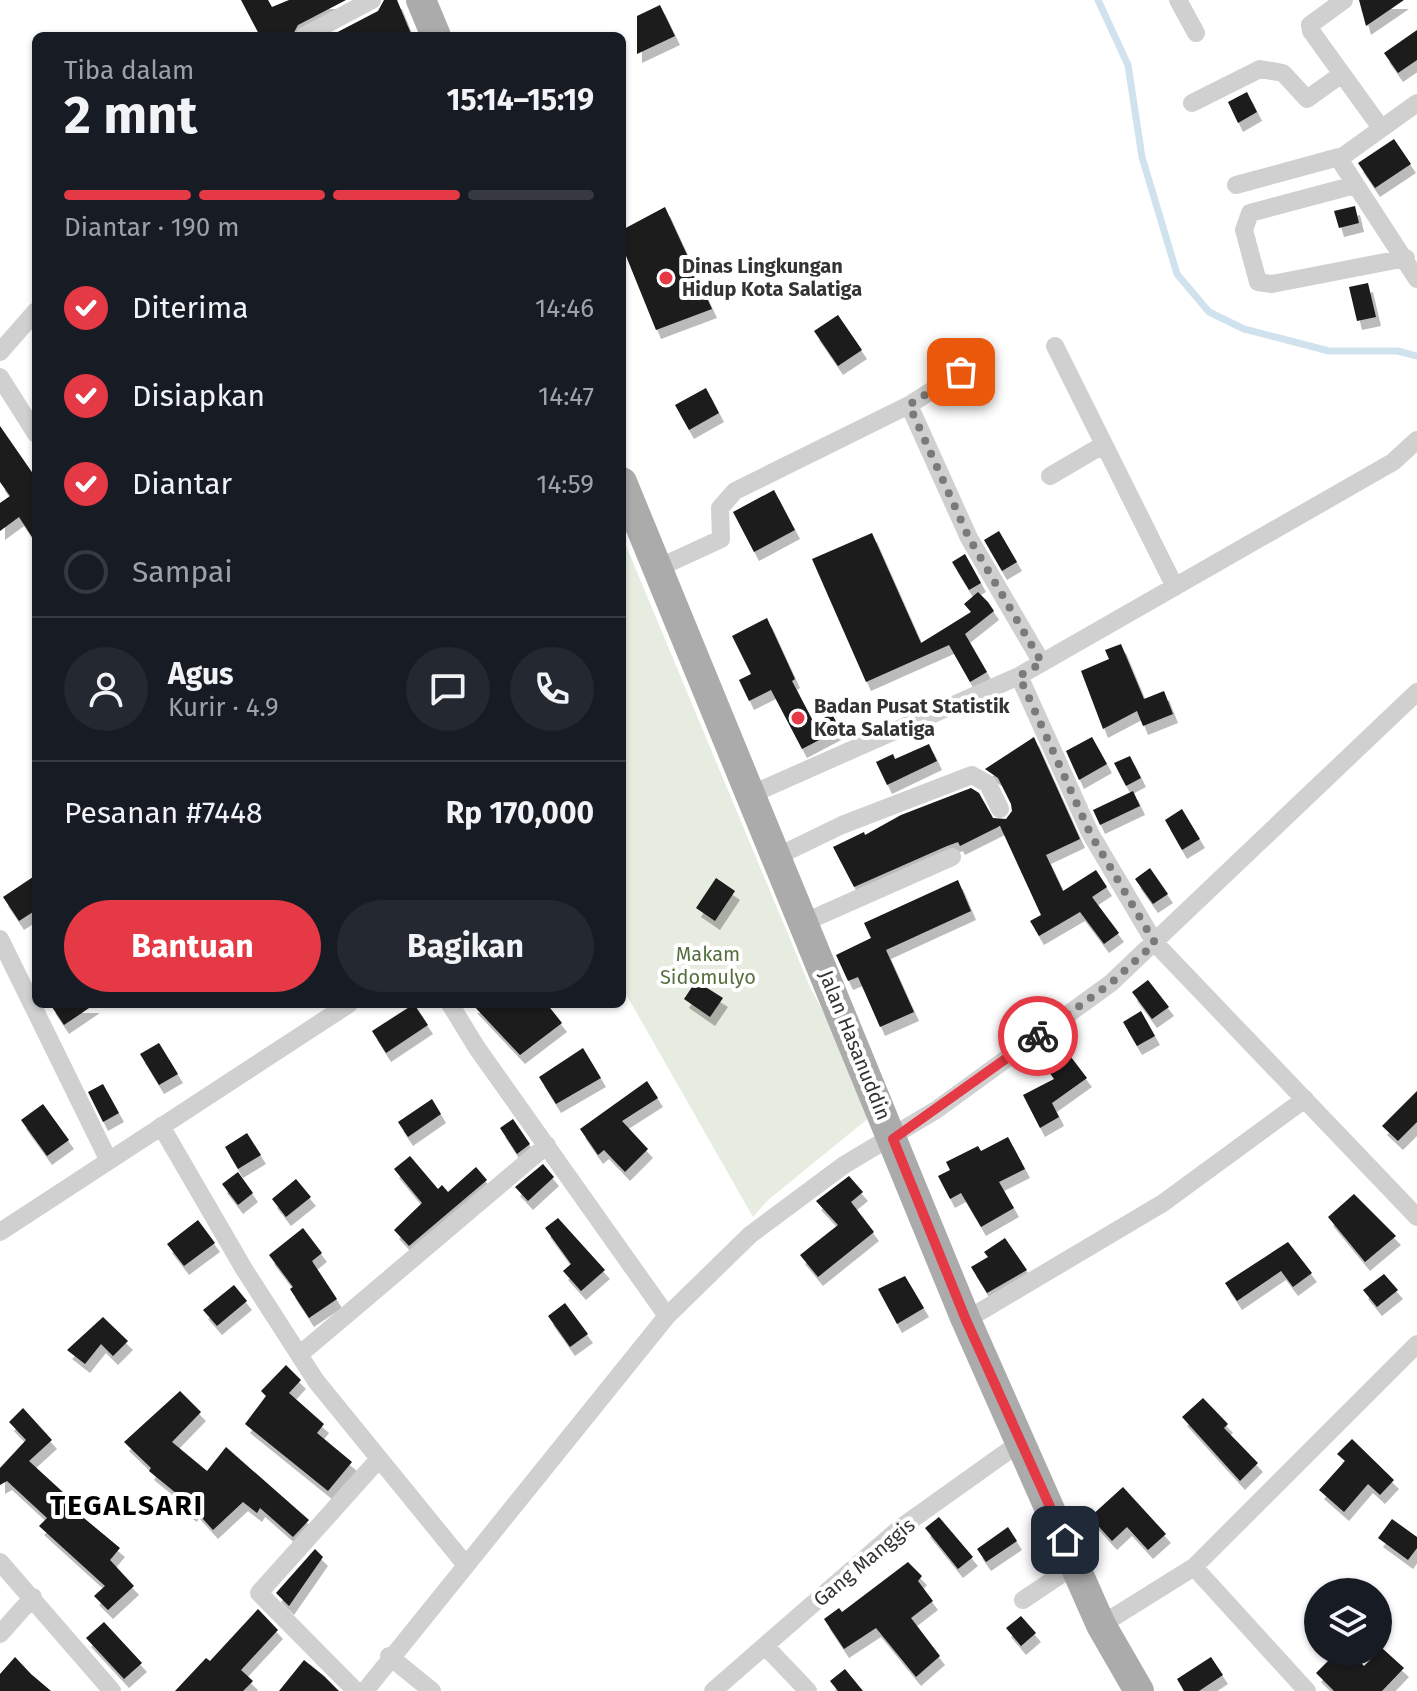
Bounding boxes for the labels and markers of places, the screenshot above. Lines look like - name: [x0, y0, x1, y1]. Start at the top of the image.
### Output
- place label: Dinas Lingkungan Hidup Kota Salatiga: [682, 254, 862, 301]
- marker: Dinas Lingkungan Hidup Kota Salatiga: [657, 269, 675, 287]
- pin: [927, 338, 995, 406]
- place label: Badan Pusat Statistik Kota Salatiga: [814, 694, 1011, 741]
- marker: Badan Pusat Statistik Kota Salatiga: [789, 709, 807, 727]
- pin: [1031, 1506, 1099, 1574]

